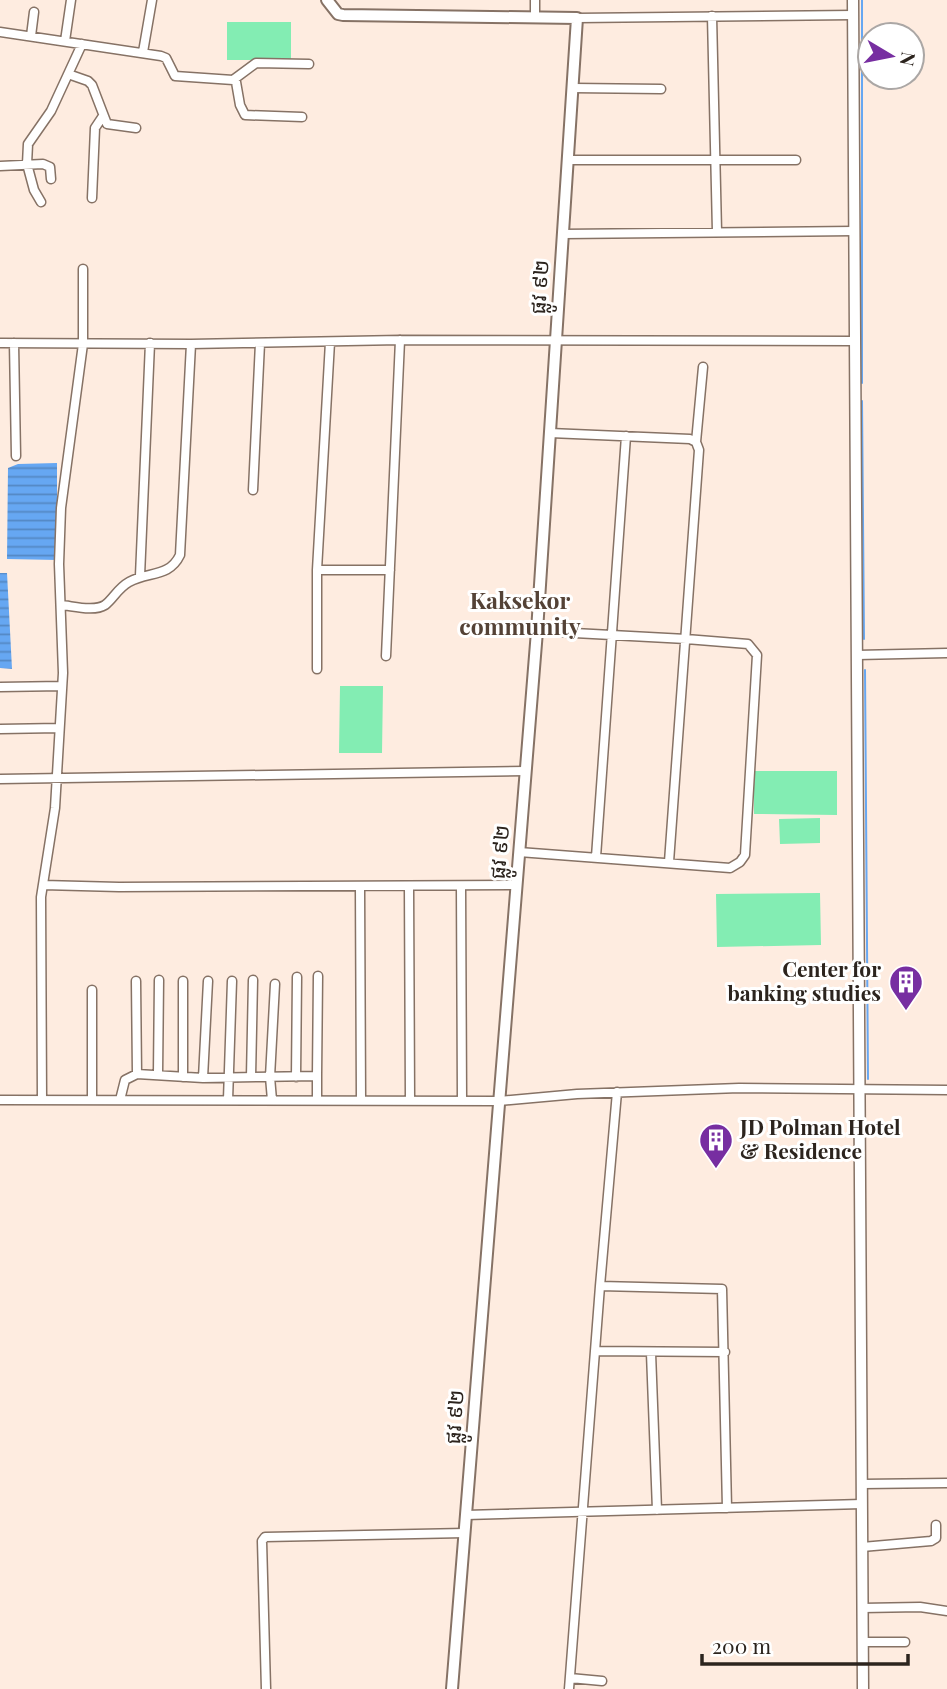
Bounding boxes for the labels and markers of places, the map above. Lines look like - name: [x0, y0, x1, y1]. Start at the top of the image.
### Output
- place label: Center for banking studies: [727, 954, 881, 1006]
- building icon: Center for banking studies: [887, 963, 925, 1012]
- place label: JD Polman Hotel & Residence: [739, 1112, 901, 1164]
- building icon: JD Polman Hotel & Residence: [697, 1121, 735, 1170]

